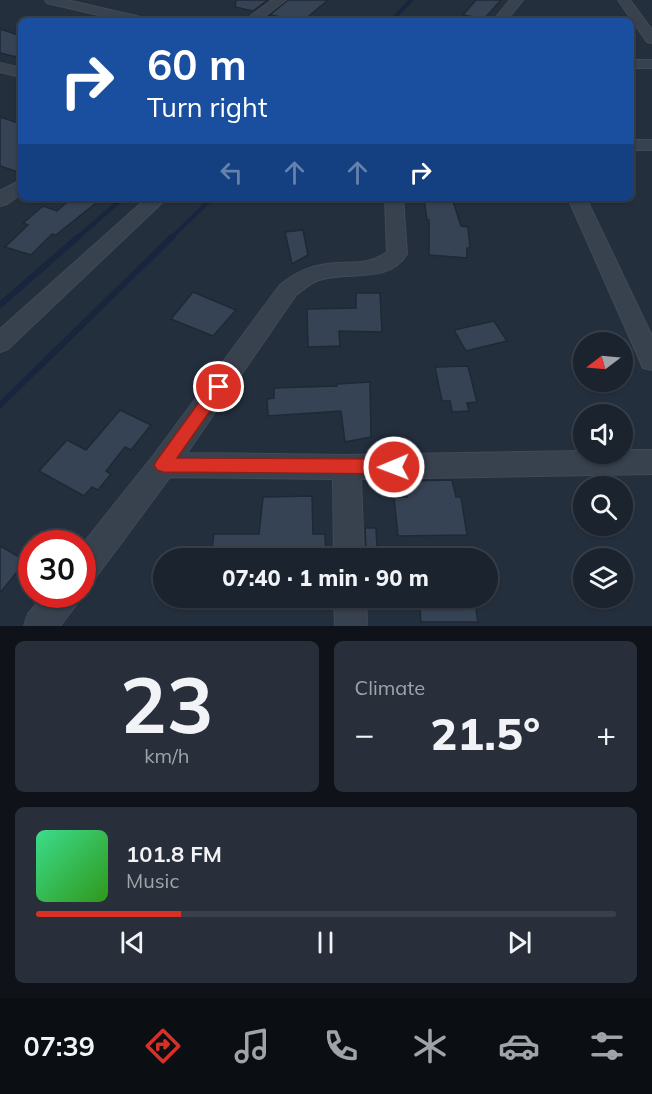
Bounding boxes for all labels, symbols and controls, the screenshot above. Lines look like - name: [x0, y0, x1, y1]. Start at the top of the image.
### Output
- text: 60 m: [147, 38, 247, 91]
- icon: right: [48, 42, 126, 120]
- text: Turn right: [147, 90, 267, 124]
- icon: left: [215, 156, 248, 189]
- icon: ahead: [278, 156, 311, 189]
- icon: ahead: [341, 156, 374, 189]
- icon: right: [404, 156, 437, 189]
- north arrow: [573, 332, 633, 392]
- map controls: [573, 332, 633, 608]
- pin: [193, 361, 244, 412]
- icon: arrive: [202, 370, 235, 403]
- button: sound: [573, 404, 633, 464]
- position arrow: [362, 435, 426, 499]
- button: search: [573, 476, 633, 536]
- speed limit sign: 30: [18, 530, 96, 608]
- button: layers: [573, 548, 633, 608]
- text: 07:40 · 1 min · 90 m: [222, 564, 429, 592]
- text: 23: [120, 655, 214, 753]
- text: Climate: [355, 675, 425, 700]
- text: 21.5°: [430, 705, 540, 761]
- text: −: [355, 713, 374, 754]
- text: +: [596, 713, 616, 754]
- text: km/h: [144, 743, 189, 768]
- text: 101.8 FM: [126, 840, 222, 868]
- text: Music: [126, 868, 179, 893]
- icon: previous: [116, 926, 149, 959]
- icon: pause: [309, 926, 342, 959]
- icon: next: [503, 926, 536, 959]
- icon: directions: [142, 1025, 184, 1067]
- icon: music: [231, 1025, 273, 1067]
- icon: phone: [320, 1025, 362, 1067]
- icon: climate: [409, 1025, 451, 1067]
- icon: car: [498, 1025, 540, 1067]
- icon: filters: [586, 1025, 628, 1067]
- text: 07:39: [23, 1029, 95, 1063]

